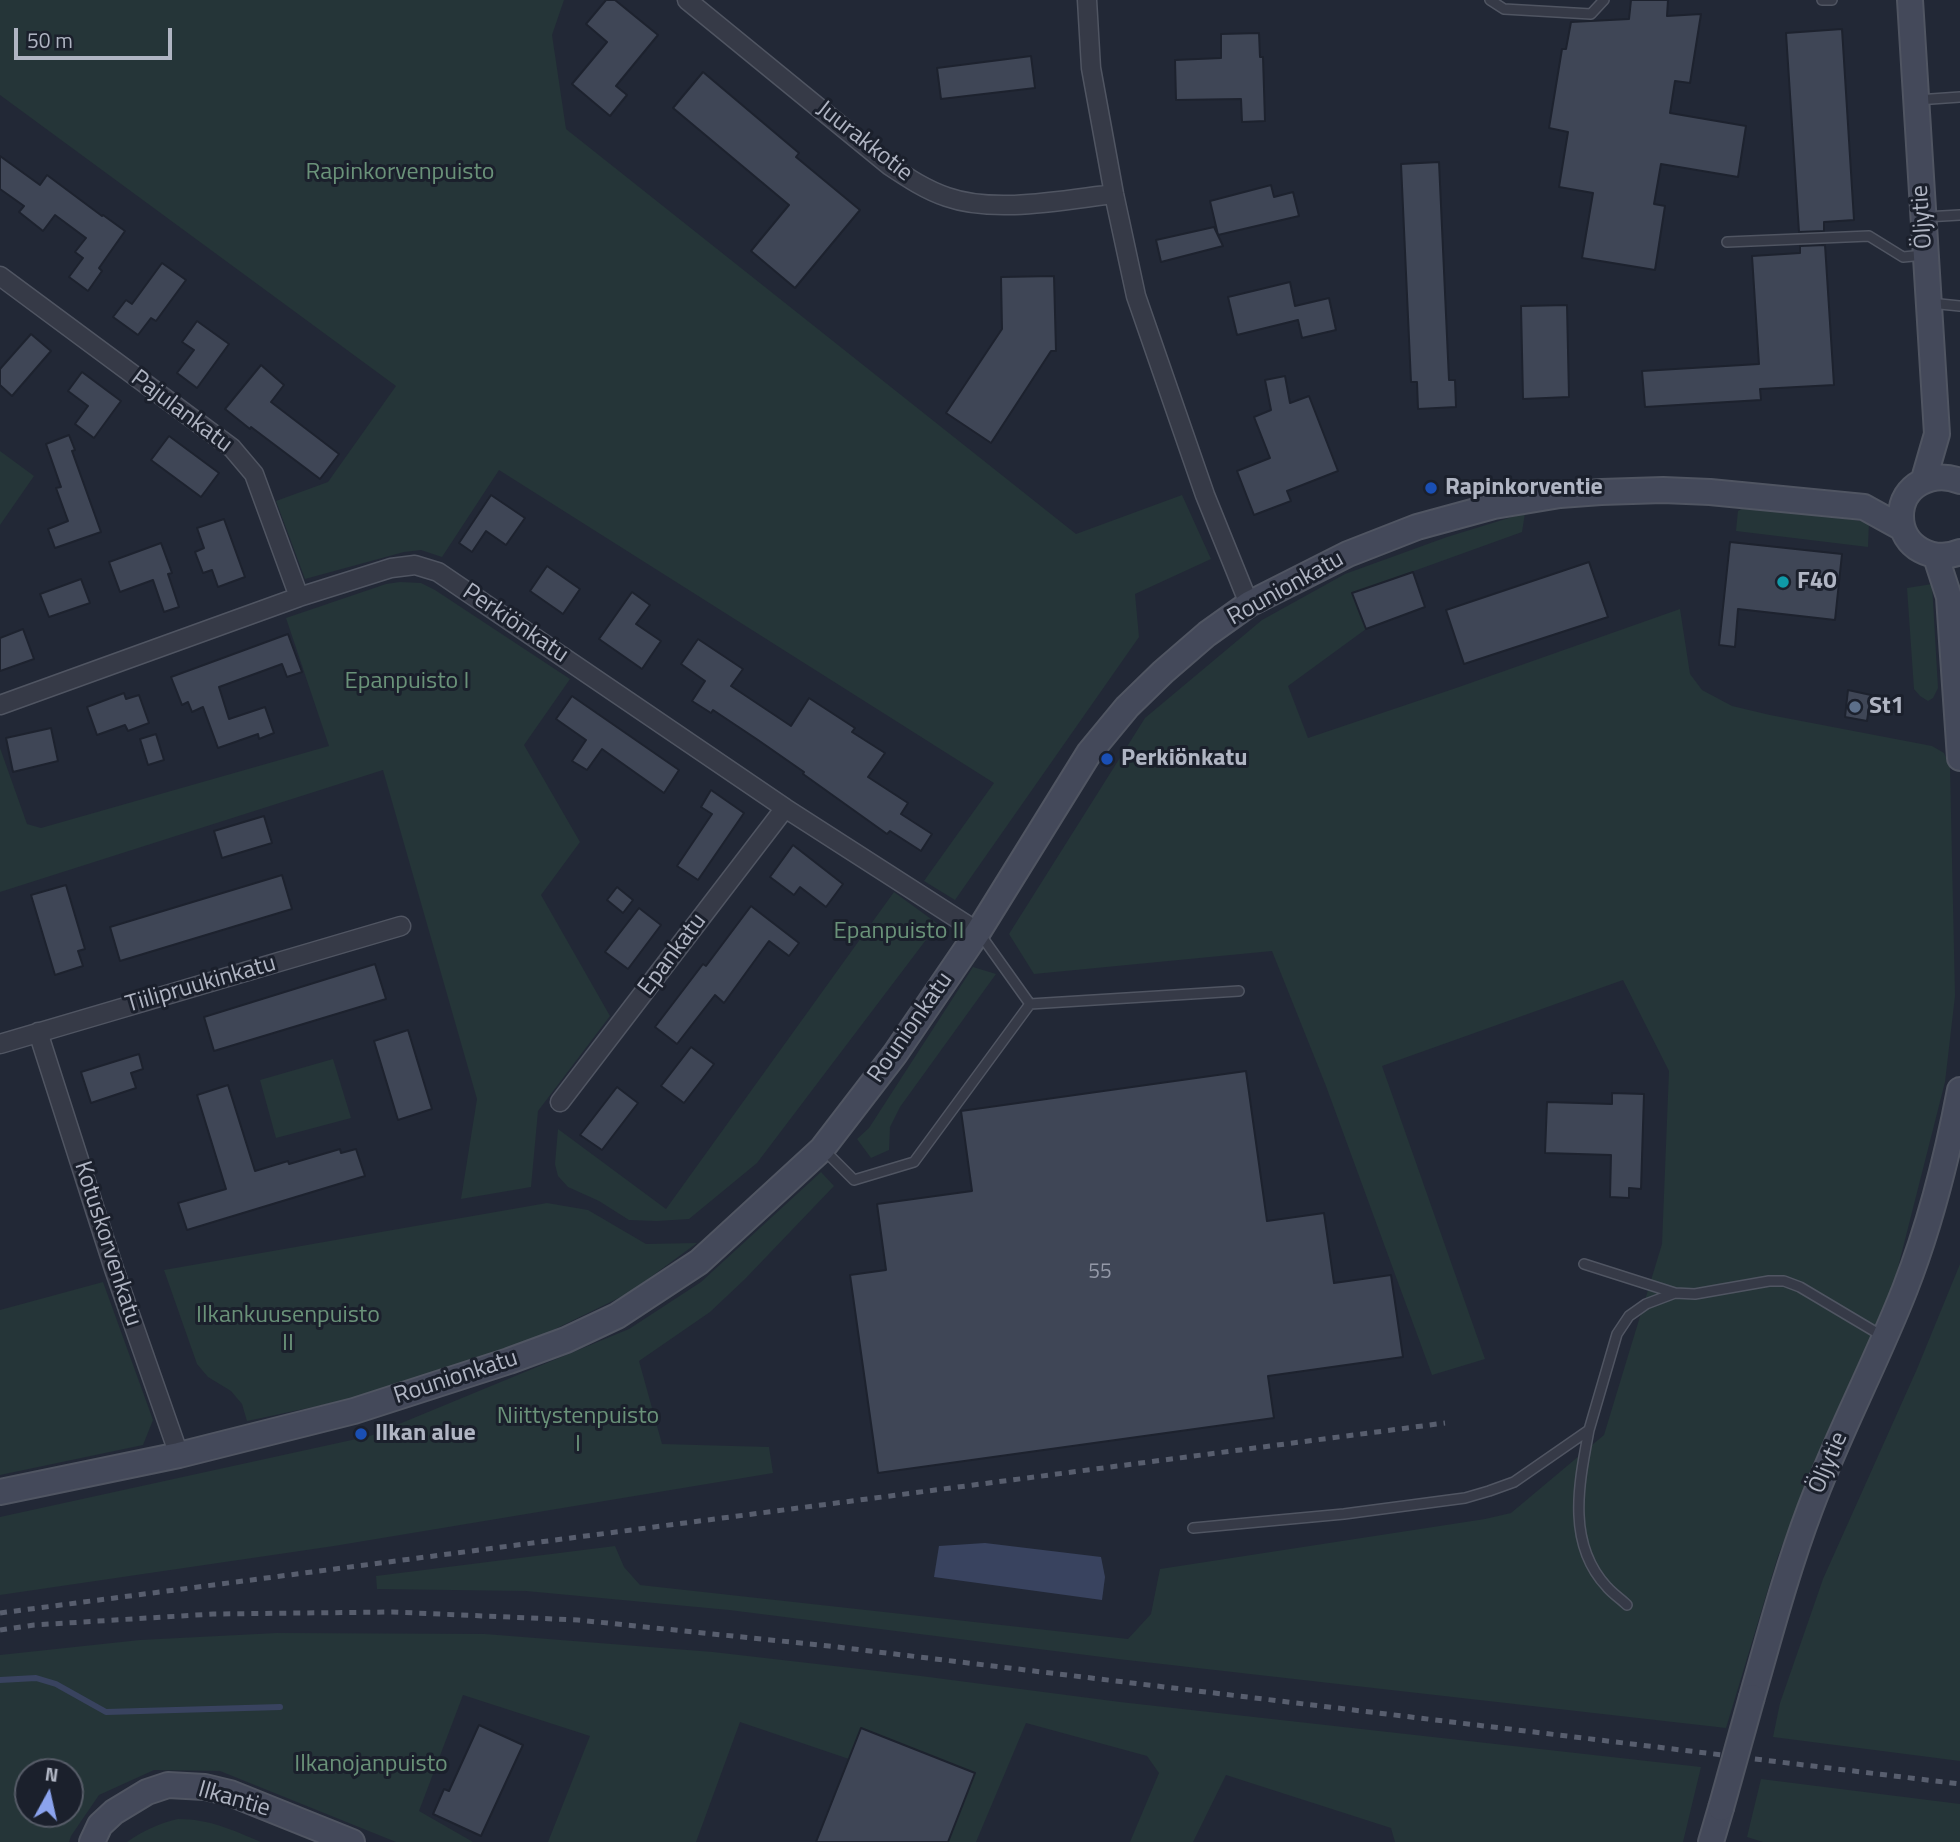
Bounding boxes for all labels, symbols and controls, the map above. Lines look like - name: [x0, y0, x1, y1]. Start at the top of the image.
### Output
- scale bar: [18, 14, 175, 58]
- text: 50 m: [27, 24, 73, 56]
- street label: Juurakkotie: [810, 96, 918, 188]
- park label: Rapinkorvenpuisto: [306, 159, 494, 187]
- street label: Öljytie: [1906, 184, 1940, 250]
- street label: Pajulankatu: [125, 365, 237, 459]
- place label: Rapinkorventie: [1445, 474, 1603, 502]
- marker: Rapinkorventie: [1423, 480, 1439, 496]
- street label: Rounionkatu: [1223, 545, 1349, 633]
- place label: F40: [1797, 568, 1837, 596]
- marker: F40: [1775, 574, 1791, 590]
- street label: Perkiönkatu: [457, 578, 573, 670]
- park label: Epanpuisto I: [345, 668, 469, 696]
- place label: St1: [1869, 693, 1904, 721]
- marker: St1: [1847, 699, 1863, 715]
- place label: Perkiönkatu: [1121, 745, 1248, 773]
- marker: Perkiönkatu: [1099, 751, 1115, 767]
- street label: Epankatu: [633, 908, 713, 1002]
- park label: Epanpuisto II: [834, 918, 964, 946]
- street label: Tiilipruukinkatu: [123, 950, 279, 1020]
- street label: Rounionkatu: [862, 967, 960, 1089]
- street label: Kotuskorvenkatu: [67, 1158, 147, 1330]
- house number: 55: [1088, 1260, 1112, 1286]
- park label: Ilkankuusenpuisto II: [196, 1302, 380, 1358]
- street label: Rounionkatu: [391, 1344, 521, 1412]
- park label: Niittystenpuisto I: [497, 1403, 659, 1459]
- place label: Ilkan alue: [375, 1420, 476, 1448]
- marker: Ilkan alue: [353, 1426, 369, 1442]
- street label: Öljytie: [1803, 1428, 1855, 1498]
- park label: Ilkanojanpuisto: [294, 1751, 448, 1779]
- north arrow: [14, 1758, 84, 1828]
- text: N: [43, 1758, 60, 1789]
- street label: Ilkantie: [195, 1776, 273, 1824]

